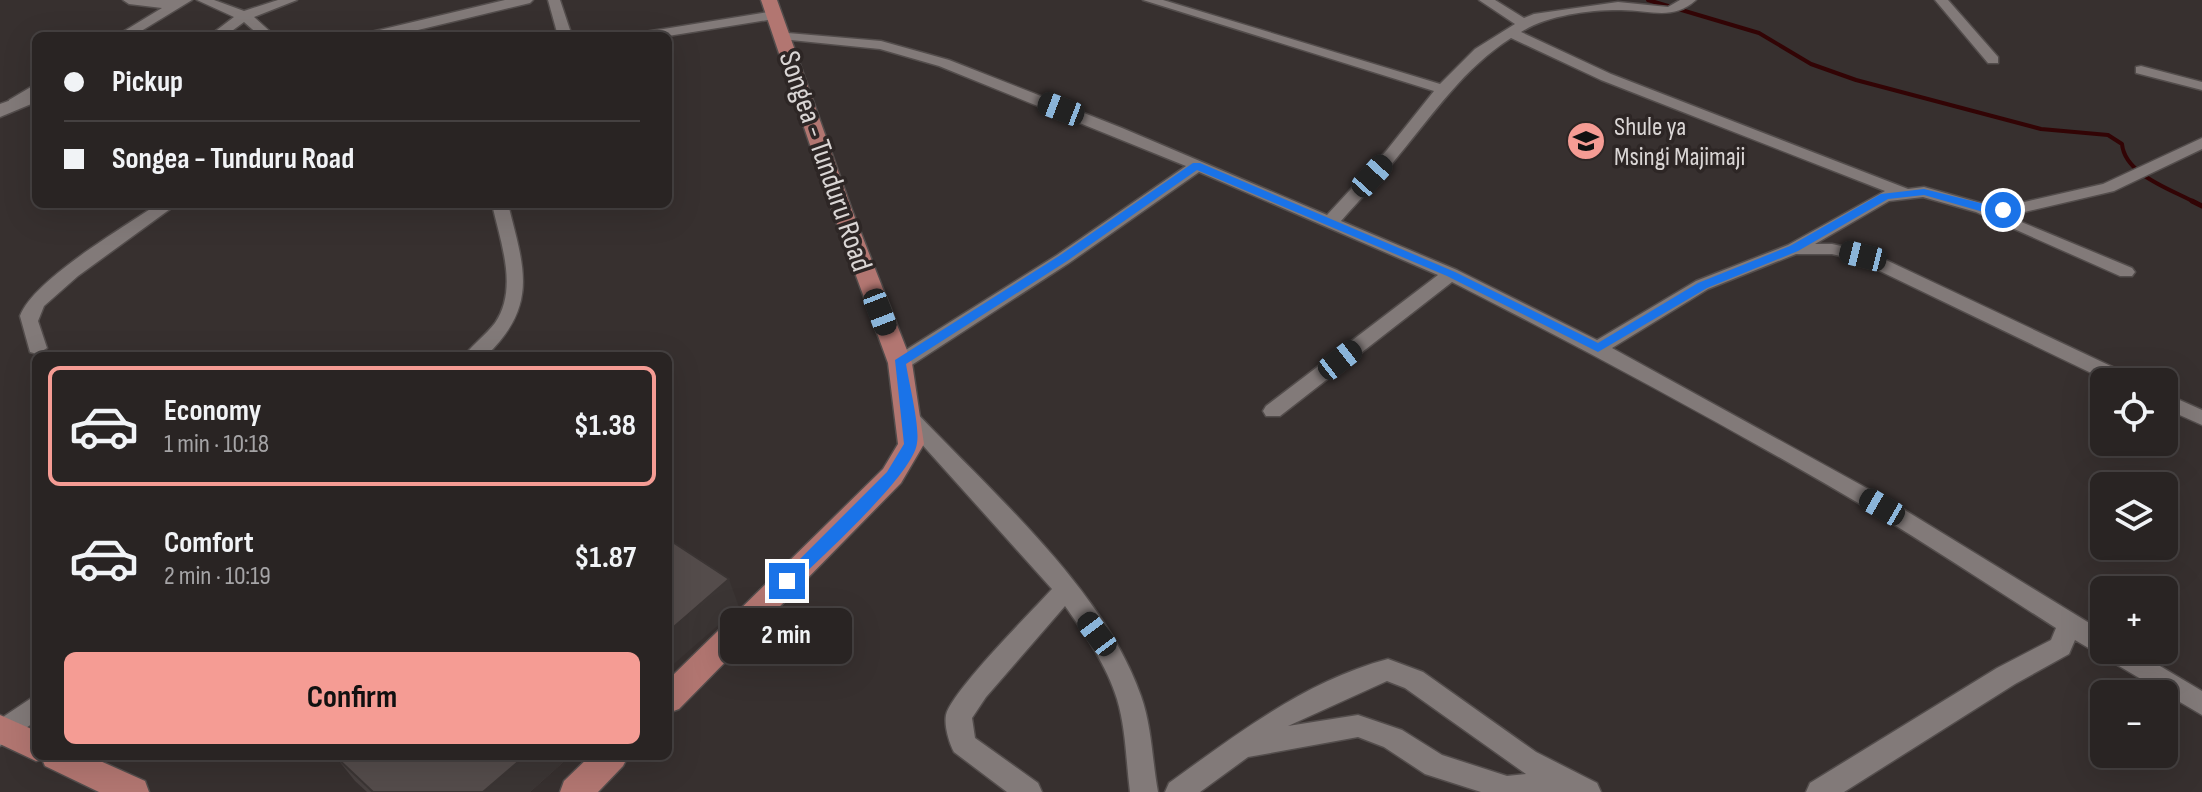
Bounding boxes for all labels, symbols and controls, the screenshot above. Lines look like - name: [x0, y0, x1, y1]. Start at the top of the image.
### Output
- street label: Songea - Tunduru Road: [771, 46, 880, 276]
- text: Pickup: [112, 64, 183, 100]
- car: [1034, 89, 1088, 129]
- place label: Shule ya Msingi Majimaji: [1614, 112, 1745, 173]
- school or university icon: Shule ya Msingi Majimaji: [1565, 120, 1607, 162]
- text: Songea - Tunduru Road: [112, 141, 354, 177]
- car: [1347, 150, 1397, 202]
- route start: [1985, 192, 2021, 228]
- car: [1837, 239, 1889, 273]
- car: [860, 285, 900, 339]
- car: [1314, 336, 1366, 384]
- map controls: [2090, 368, 2178, 768]
- button: locate: [2090, 368, 2178, 456]
- icon: car: [68, 390, 140, 462]
- text: Economy: [164, 393, 261, 429]
- text: $1.38: [574, 408, 636, 444]
- text: 1 min · 10:18: [164, 429, 269, 460]
- button: layers: [2090, 472, 2178, 560]
- car: [1855, 485, 1909, 529]
- icon: car: [68, 522, 140, 594]
- text: Comfort: [164, 525, 254, 561]
- text: $1.87: [574, 540, 636, 576]
- text: 2 min · 10:19: [164, 561, 271, 592]
- route end: [769, 563, 805, 599]
- button: +: [2090, 576, 2178, 664]
- car: [1073, 608, 1121, 660]
- callout: 2 min: [721, 609, 853, 665]
- text: 2 min: [761, 620, 811, 651]
- button: Confirm: [64, 652, 640, 744]
- button: −: [2090, 680, 2178, 768]

